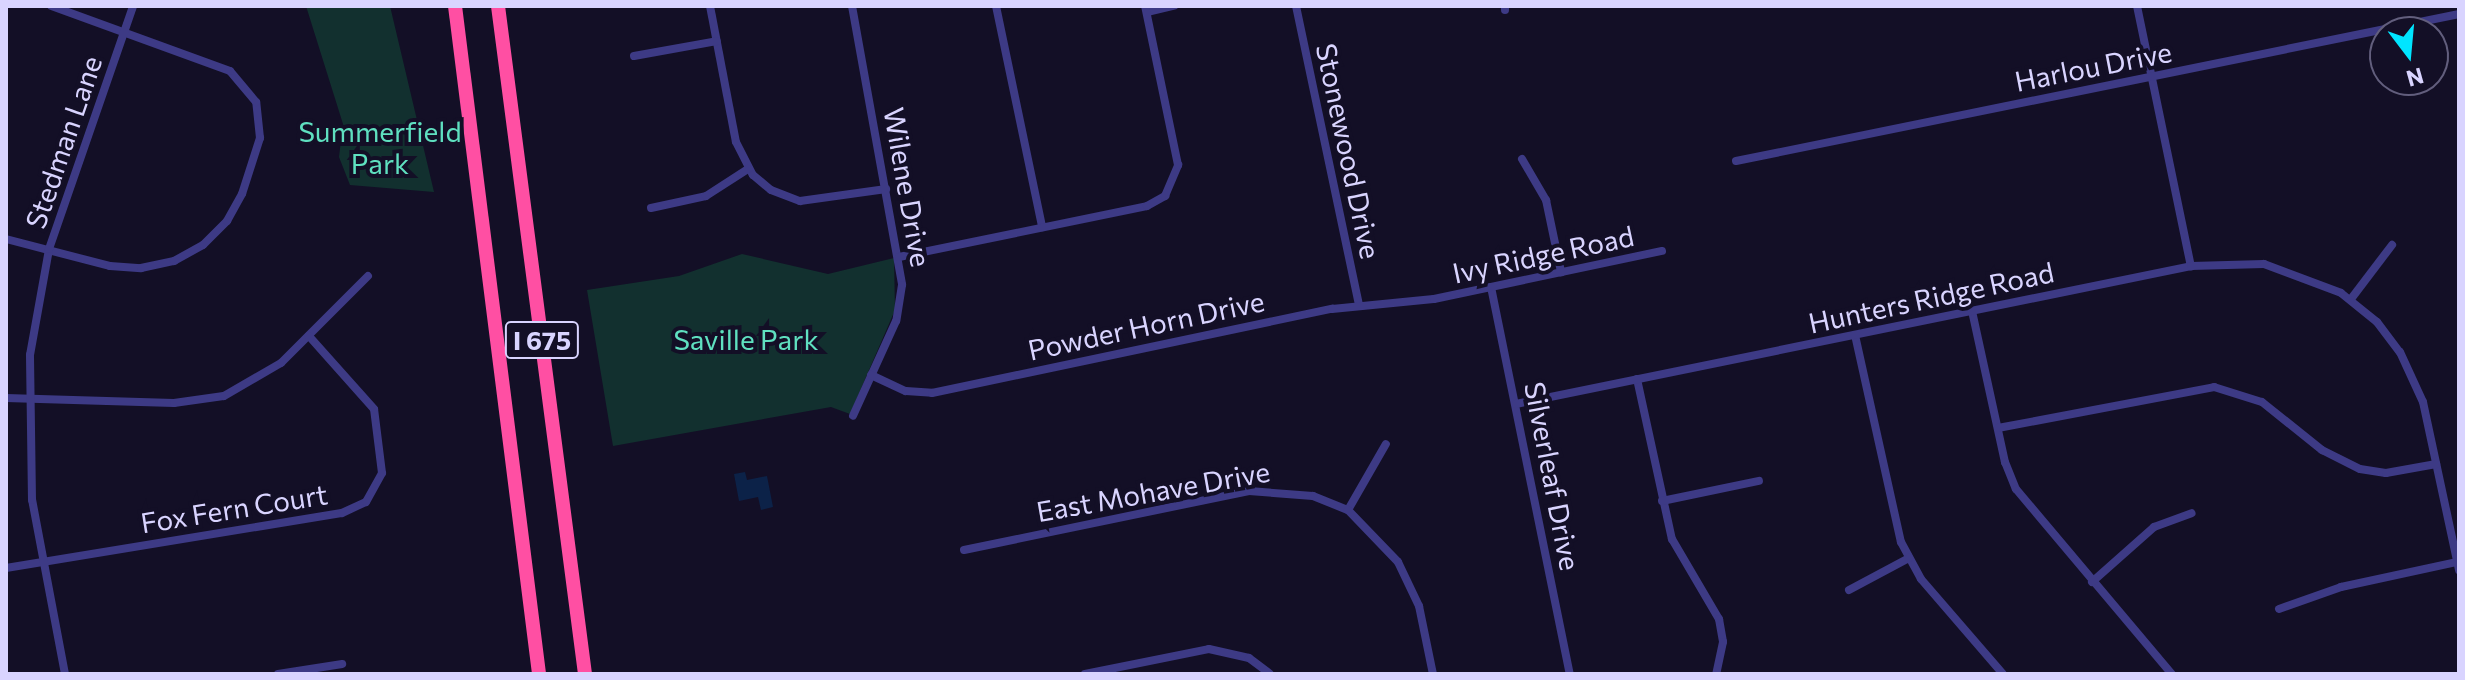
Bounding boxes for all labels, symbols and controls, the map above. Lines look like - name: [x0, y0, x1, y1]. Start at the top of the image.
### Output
- north arrow: [2369, 16, 2449, 96]
- street label: Harlou Drive: [2012, 34, 2174, 98]
- street label: Stonewood Drive: [1310, 40, 1388, 262]
- street label: Stedman Lane: [18, 51, 108, 233]
- text: N: [2404, 62, 2427, 93]
- street label: Wilene Drive: [877, 105, 939, 269]
- park label: Summerfield Park: [298, 114, 462, 180]
- street label: Ivy Ridge Road: [1449, 218, 1637, 290]
- street label: Hunters Ridge Road: [1805, 255, 2057, 339]
- street label: Powder Horn Drive: [1025, 284, 1267, 366]
- road number: I 675: [504, 318, 580, 362]
- park label: Saville Park: [673, 322, 819, 356]
- street label: Silverleaf Drive: [1518, 379, 1588, 573]
- street label: East Mohave Drive: [1034, 454, 1272, 528]
- street label: Fox Fern Court: [138, 477, 330, 539]

